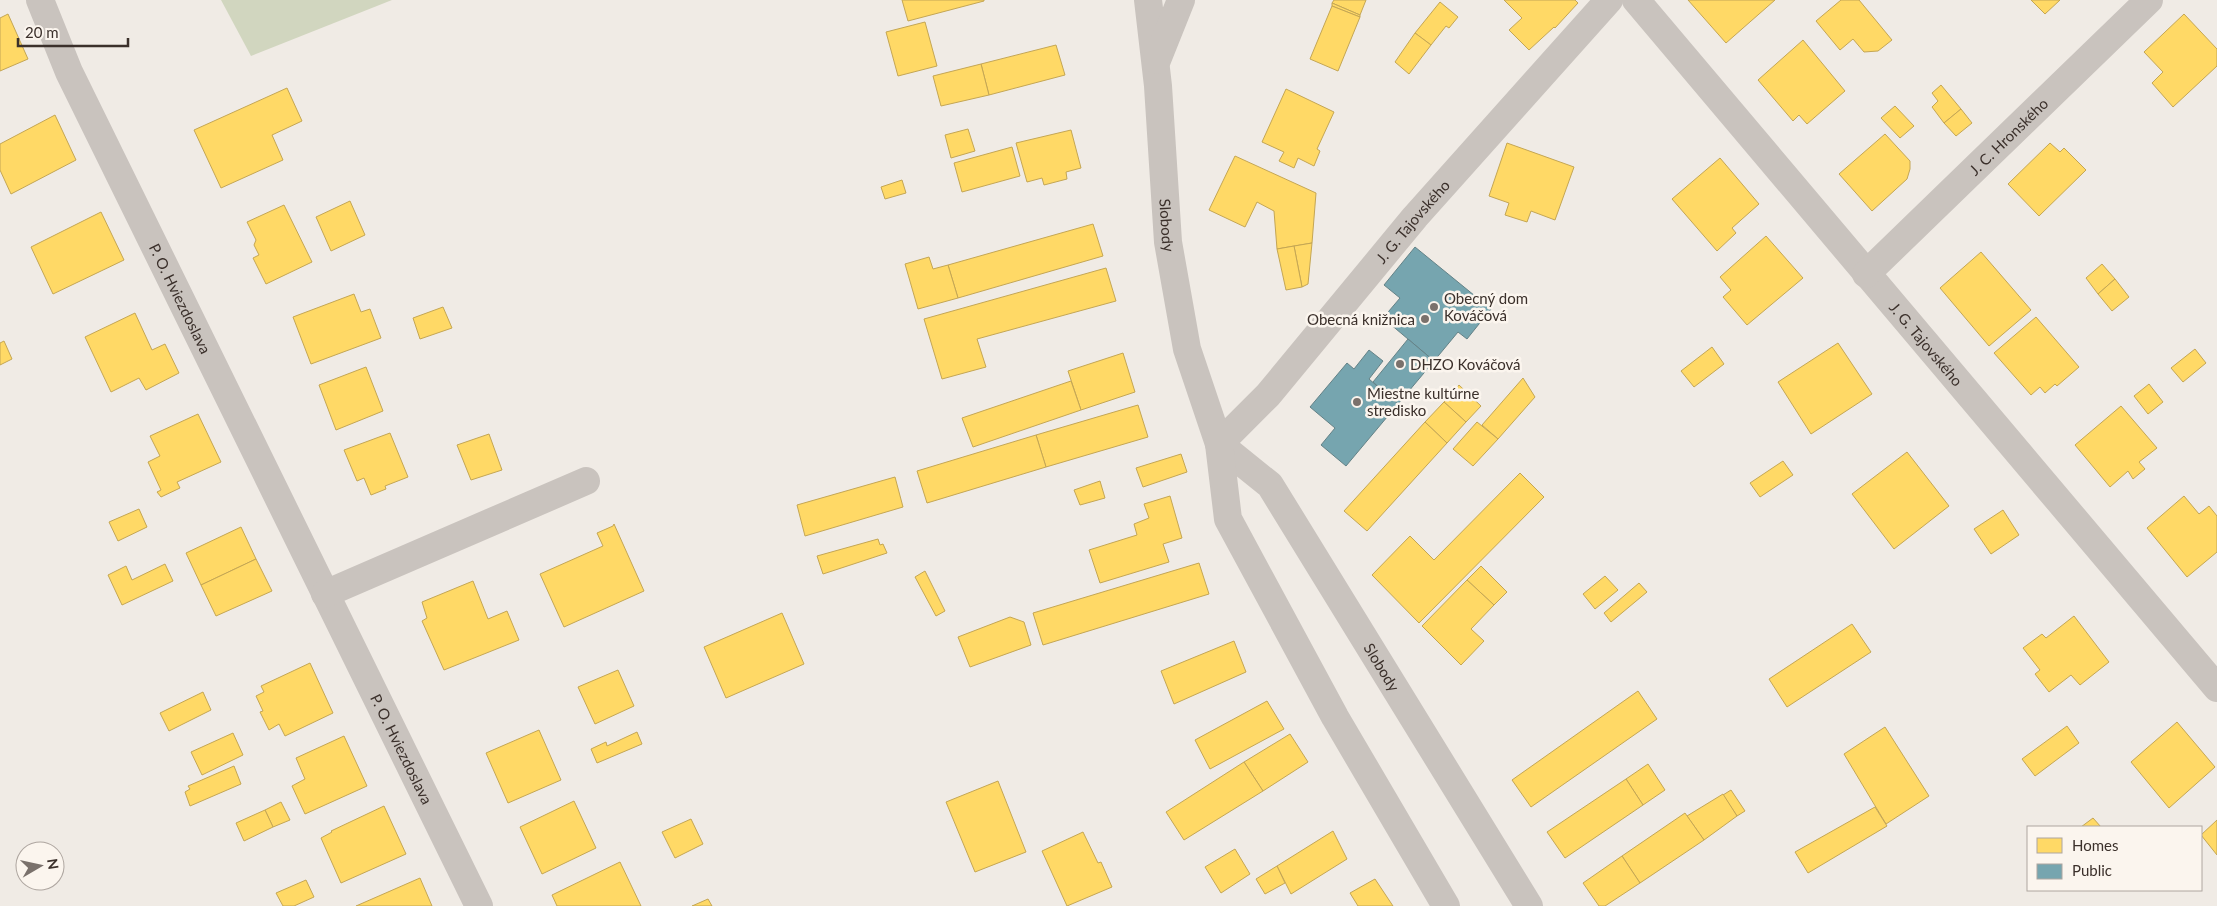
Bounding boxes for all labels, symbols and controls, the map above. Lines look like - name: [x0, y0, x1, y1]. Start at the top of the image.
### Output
- scale bar: [18, 15, 128, 47]
- text: 20 m: [25, 23, 59, 41]
- street label: J. C. Hronského: [1965, 94, 2051, 179]
- street label: J. G. Tajovského: [1372, 176, 1453, 267]
- street label: Slobody: [1156, 198, 1179, 253]
- street label: P. O. Hviezdoslava: [146, 240, 215, 357]
- place label: Obecný dom Kováčová: [1444, 289, 1528, 324]
- street label: J. G. Tajovského: [1886, 298, 1967, 389]
- marker: Obecný dom Kováčová: [1428, 301, 1440, 313]
- place label: Obecná knižnica: [1307, 310, 1415, 328]
- marker: Obecná knižnica: [1419, 313, 1431, 325]
- place label: DHZO Kováčová: [1410, 355, 1521, 373]
- marker: DHZO Kováčová: [1394, 358, 1406, 370]
- place label: Miestne kultúrne stredisko: [1367, 384, 1479, 419]
- marker: Miestne kultúrne stredisko: [1351, 396, 1363, 408]
- street label: Slobody: [1360, 640, 1404, 695]
- street label: P. O. Hviezdoslava: [367, 691, 436, 807]
- legend: [2027, 826, 2202, 891]
- text: Homes: [2072, 836, 2118, 854]
- north arrow: [15, 841, 65, 891]
- text: N: [44, 857, 63, 871]
- text: Public: [2072, 861, 2112, 879]

